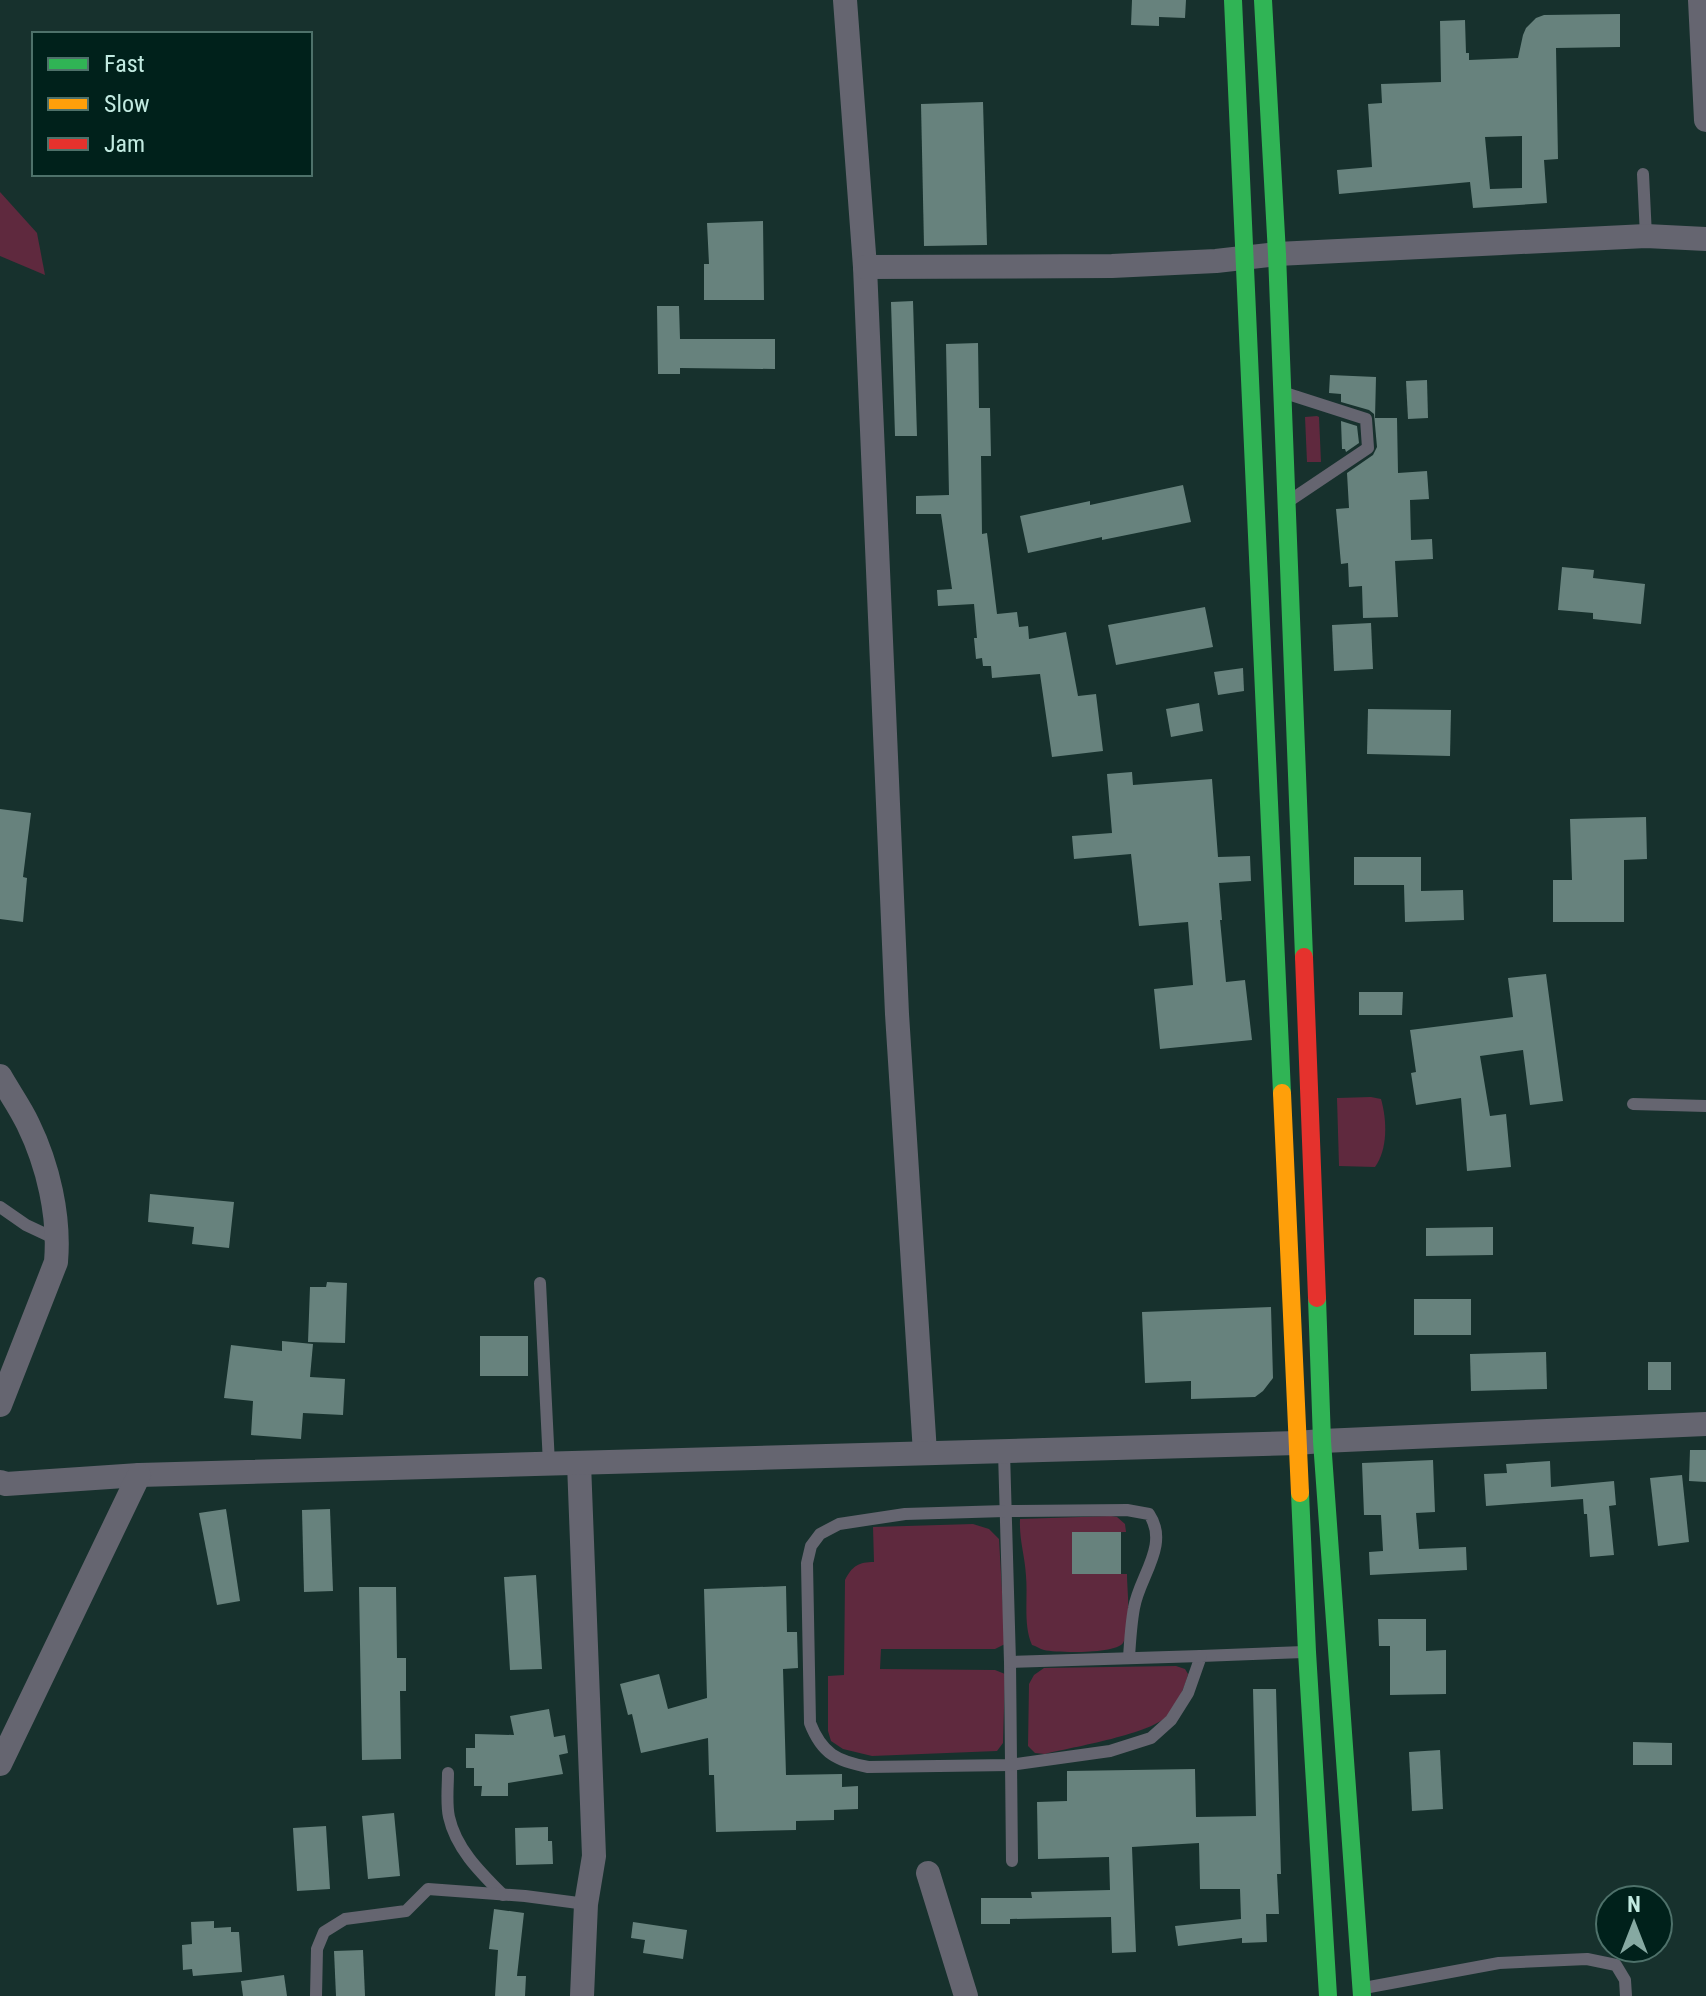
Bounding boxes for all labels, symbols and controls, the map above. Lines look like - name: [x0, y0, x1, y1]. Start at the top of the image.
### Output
- legend: [32, 32, 312, 176]
- text: Fast: [104, 50, 145, 78]
- text: Slow: [104, 90, 150, 118]
- text: Jam: [104, 130, 145, 158]
- north arrow: [1594, 1884, 1674, 1964]
- text: N: [1627, 1892, 1641, 1917]

